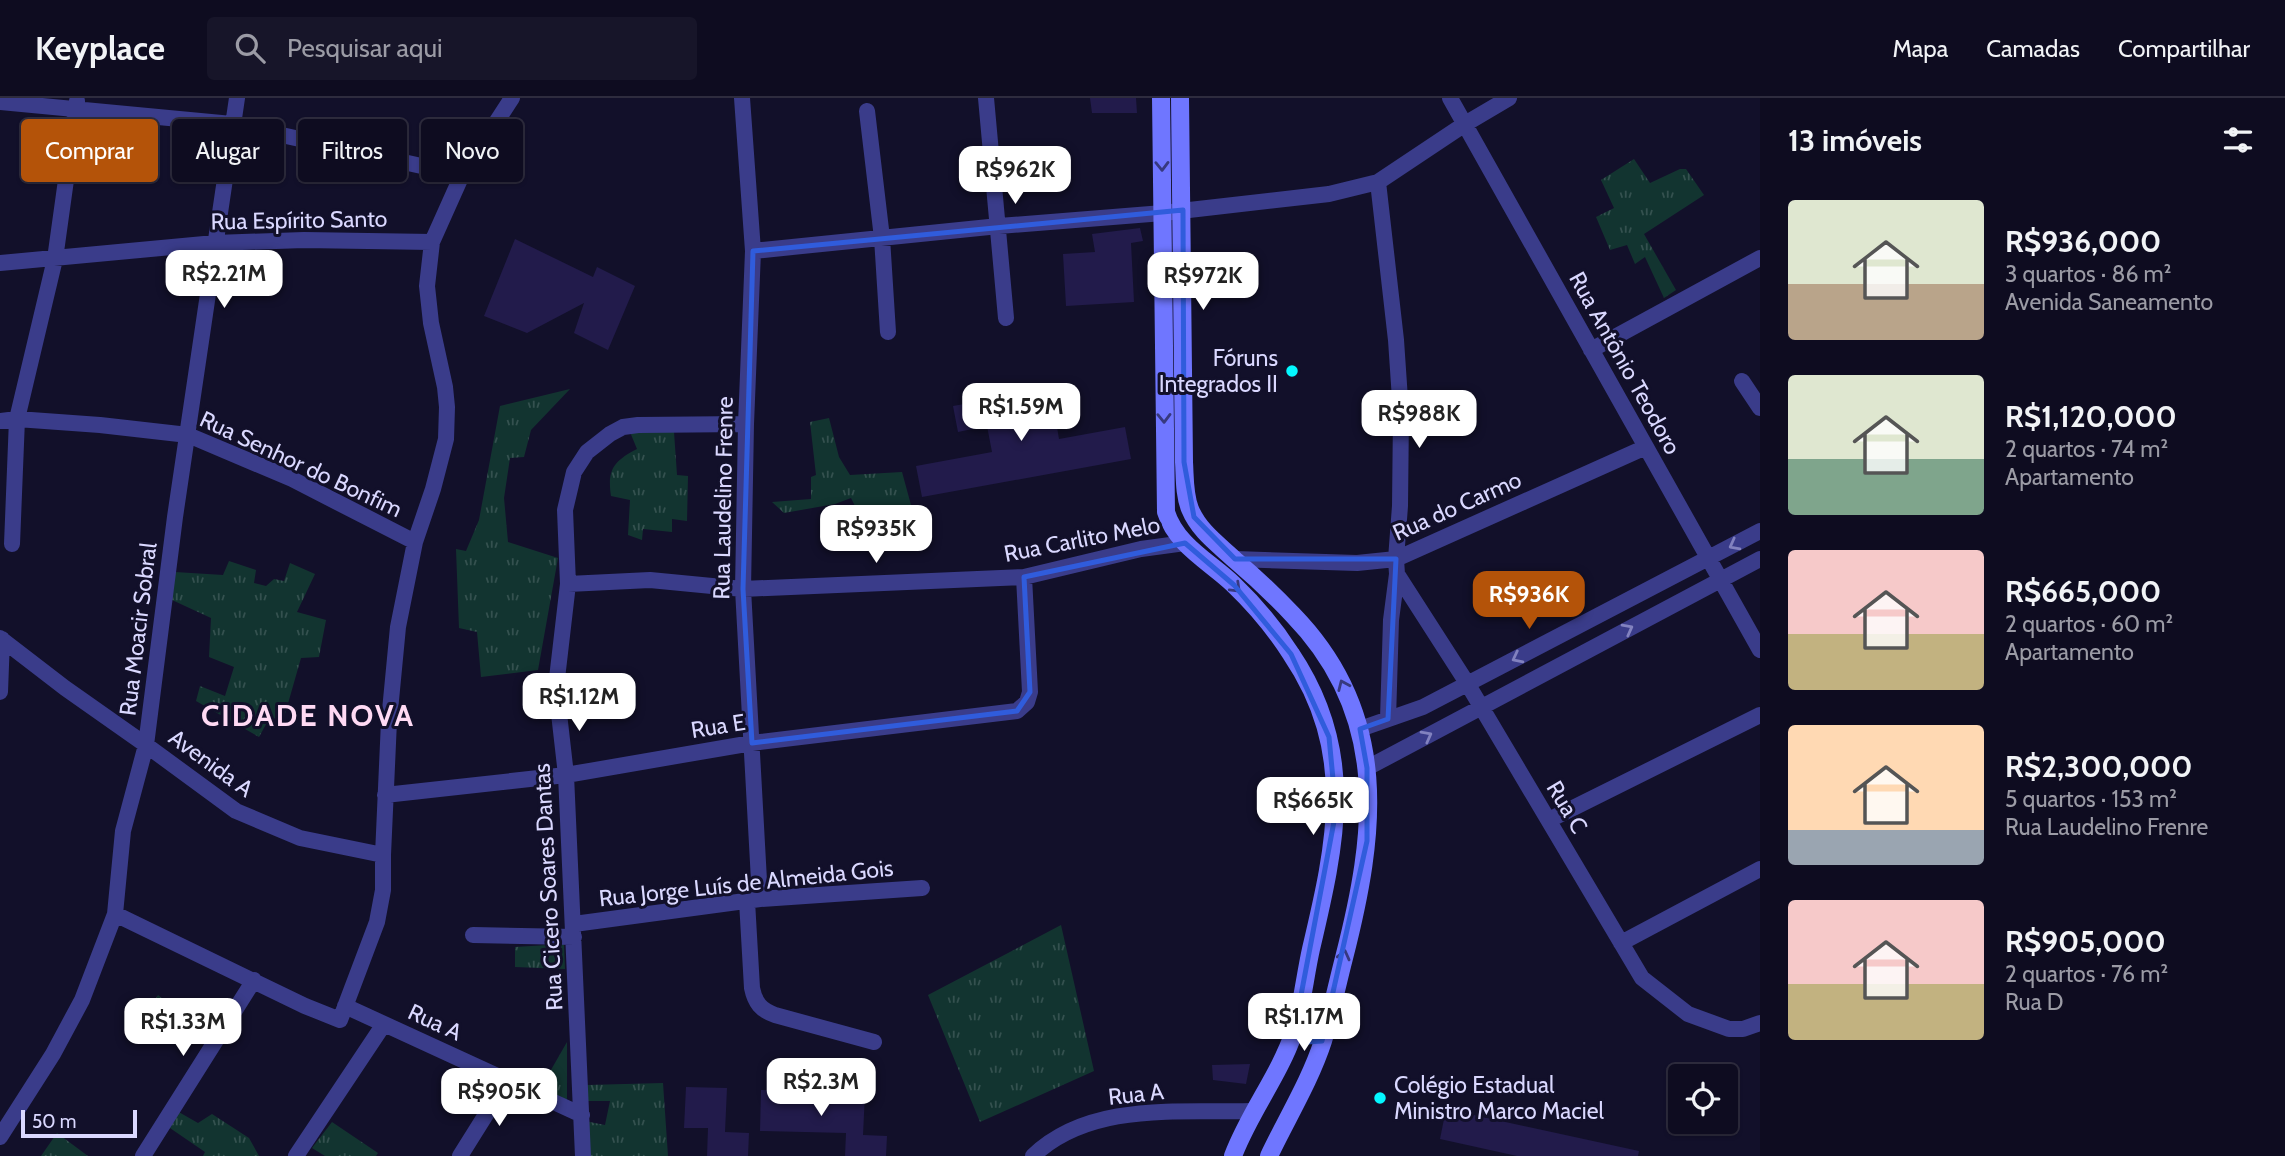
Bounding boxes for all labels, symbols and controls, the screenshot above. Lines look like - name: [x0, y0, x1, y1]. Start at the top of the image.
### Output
- search box: [207, 17, 697, 80]
- text: Keyplace: [35, 28, 165, 68]
- icon: search: [231, 29, 269, 67]
- text: Pesquisar aqui: [287, 32, 443, 64]
- text: Mapa: [1892, 34, 1948, 63]
- text: Camadas: [1986, 34, 2080, 63]
- text: Compartilhar: [2118, 34, 2250, 63]
- chip: Comprar: [21, 119, 158, 182]
- chip: Alugar: [172, 119, 284, 182]
- chip: Filtros: [298, 119, 407, 182]
- chip: Novo: [421, 119, 523, 182]
- icon: filters: [2219, 121, 2257, 159]
- text: 13 imóveis: [1788, 122, 1922, 159]
- pin: R$962K: [958, 146, 1072, 206]
- text: R$962K: [975, 155, 1055, 183]
- one-way arrow: [1154, 161, 1170, 172]
- street label: Rua Espírito Santo: [210, 204, 388, 236]
- text: R$936,000: [2005, 223, 2161, 260]
- icon: home: [1844, 228, 1928, 312]
- pin: R$2.21M: [159, 250, 289, 310]
- pin: R$972K: [1146, 252, 1260, 312]
- text: R$2.21M: [182, 259, 266, 287]
- text: 3 quartos · 86 m²: [2005, 260, 2171, 288]
- text: R$972K: [1164, 261, 1242, 289]
- street label: Rua Antônio Teodoro: [1563, 267, 1687, 459]
- text: Avenida Saneamento: [2005, 288, 2213, 316]
- place label: Fóruns Integrados II: [1159, 344, 1278, 398]
- marker: Fóruns Integrados II: [1284, 363, 1300, 379]
- pin: R$1.59M: [956, 384, 1086, 443]
- pin: R$988K: [1362, 390, 1476, 450]
- text: R$1.59M: [978, 392, 1064, 420]
- street label: Rua Laudelino Frenre: [707, 396, 739, 600]
- text: R$1,120,000: [2005, 398, 2177, 435]
- text: R$988K: [1378, 399, 1460, 427]
- icon: home: [1844, 403, 1928, 487]
- street label: Rua Senhor do Bonfim: [195, 405, 407, 523]
- one-way arrow: [1156, 413, 1172, 424]
- text: 2 quartos · 74 m²: [2005, 435, 2168, 463]
- text: Apartamento: [2005, 463, 2134, 491]
- street label: Rua do Carmo: [1388, 465, 1526, 547]
- pin: R$935K: [819, 505, 933, 565]
- street label: Rua Carlito Melo: [1002, 510, 1162, 568]
- text: R$935K: [836, 514, 916, 542]
- one-way arrow: [1729, 537, 1741, 550]
- street label: Rua Moacir Sobral: [113, 540, 163, 717]
- pin: R$936K: [1472, 572, 1586, 631]
- text: R$665,000: [2005, 573, 2161, 610]
- icon: home: [1844, 578, 1928, 662]
- one-way arrow: [1228, 580, 1241, 593]
- text: R$936K: [1489, 580, 1569, 608]
- text: 2 quartos · 60 m²: [2005, 610, 2173, 638]
- one-way arrow: [1621, 623, 1633, 637]
- text: Apartamento: [2005, 638, 2134, 666]
- one-way arrow: [1512, 649, 1524, 663]
- pin: R$1.12M: [514, 674, 644, 733]
- one-way arrow: [1337, 680, 1351, 692]
- text: R$1.12M: [539, 682, 619, 710]
- district label: CIDADE NOVA: [201, 697, 415, 734]
- street label: Rua E: [689, 708, 747, 744]
- street label: Avenida A: [163, 723, 259, 803]
- one-way arrow: [1420, 731, 1433, 745]
- text: R$2,300,000: [2005, 748, 2192, 785]
- icon: home: [1844, 753, 1928, 837]
- street label: Rua Cicero Soares Dantas: [528, 763, 568, 1011]
- street label: Rua C: [1541, 776, 1593, 838]
- pin: R$665K: [1256, 778, 1370, 837]
- text: 5 quartos · 153 m²: [2005, 785, 2177, 813]
- text: R$665K: [1273, 786, 1353, 814]
- text: Rua Laudelino Frenre: [2005, 813, 2208, 841]
- street label: Rua Jorge Luís de Almeida Gois: [597, 854, 895, 912]
- text: R$905,000: [2005, 923, 2166, 960]
- icon: home: [1844, 928, 1928, 1012]
- one-way arrow: [1336, 950, 1350, 962]
- text: 2 quartos · 76 m²: [2005, 960, 2168, 988]
- text: Rua D: [2005, 988, 2064, 1016]
- pin: R$1.17M: [1239, 993, 1369, 1053]
- street label: Rua A: [404, 997, 466, 1047]
- pin: R$1.33M: [118, 998, 248, 1058]
- text: R$1.17M: [1264, 1002, 1344, 1030]
- text: R$1.33M: [140, 1007, 226, 1035]
- pin: R$2.3M: [764, 1058, 878, 1118]
- map controls: [1668, 1064, 1738, 1134]
- button: locate: [1668, 1064, 1738, 1134]
- text: R$2.3M: [783, 1067, 859, 1095]
- pin: R$905K: [442, 1068, 556, 1128]
- place label: Colégio Estadual Ministro Marco Maciel: [1394, 1071, 1604, 1125]
- text: R$905K: [457, 1077, 541, 1105]
- street label: Rua A: [1107, 1077, 1165, 1111]
- marker: Colégio Estadual Ministro Marco Maciel: [1372, 1090, 1388, 1106]
- scale bar: [21, 1107, 136, 1139]
- text: 50 m: [32, 1110, 76, 1133]

